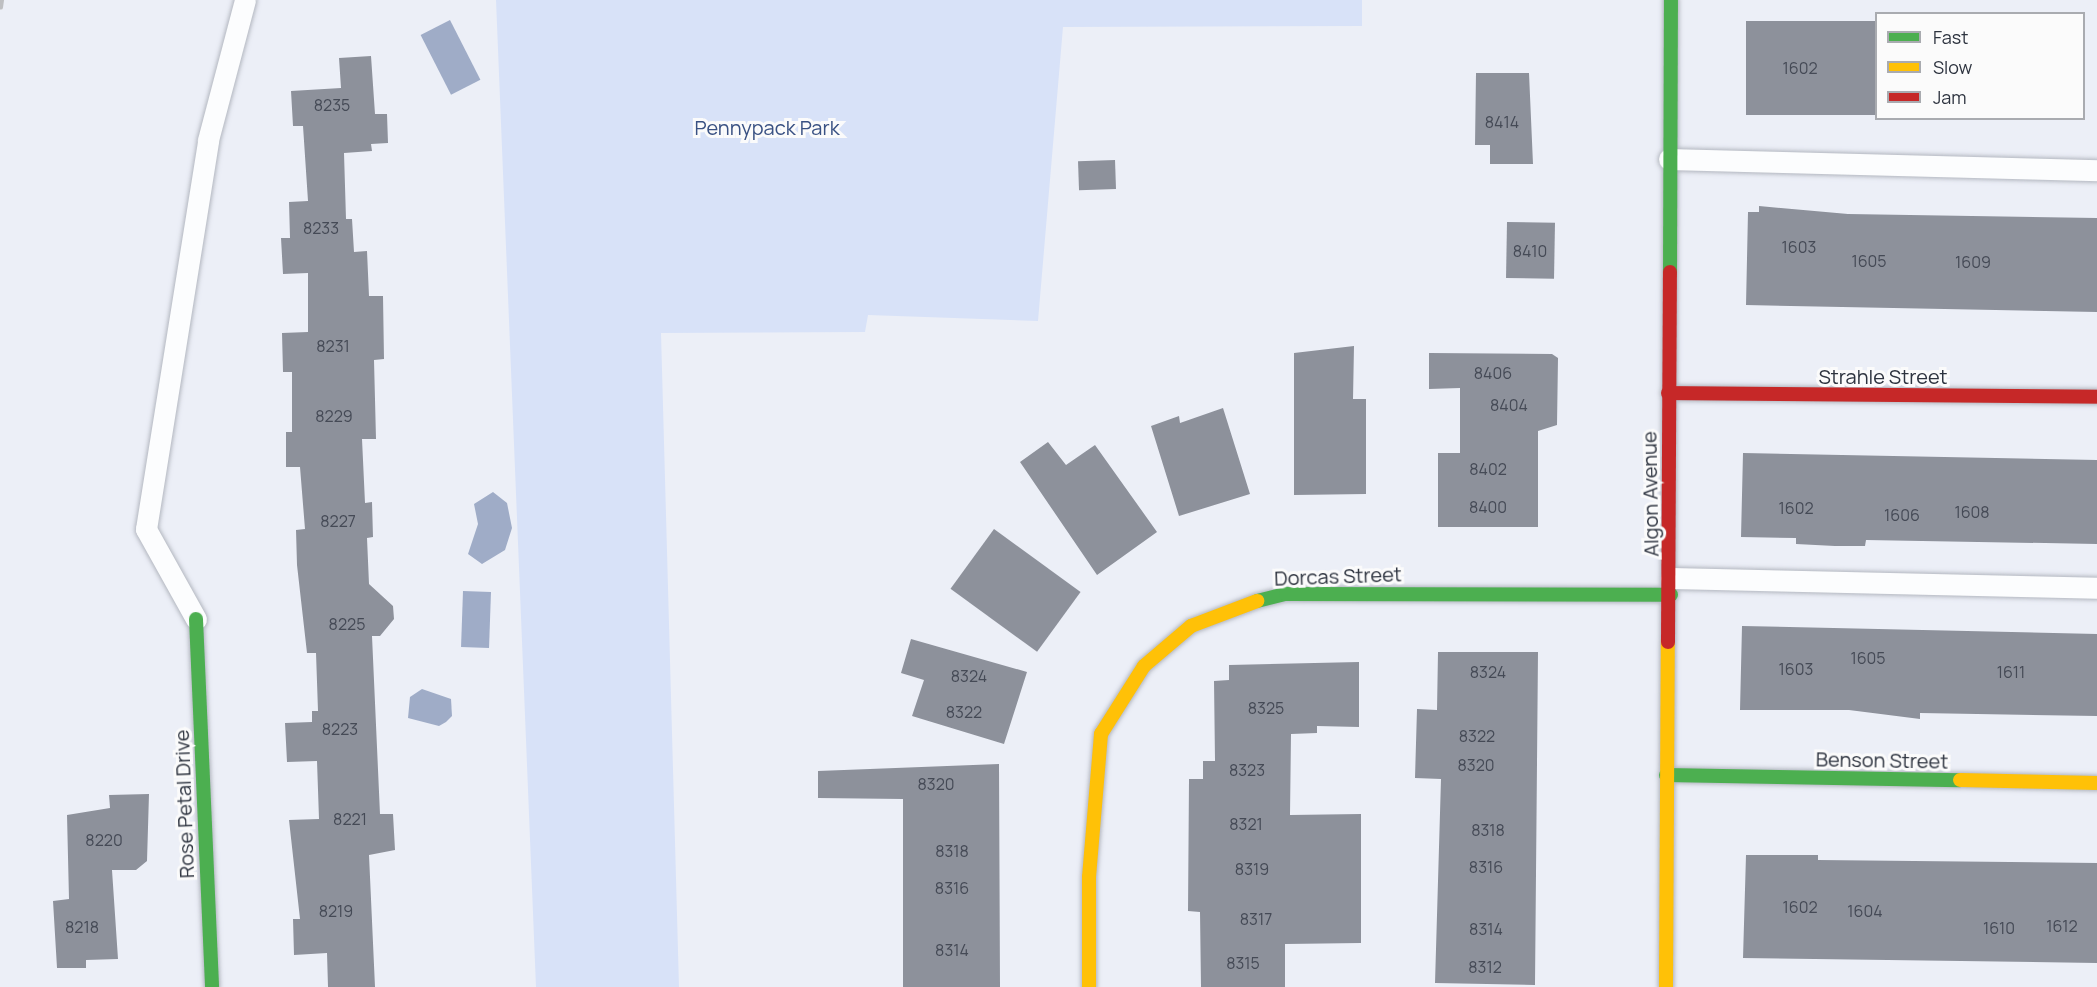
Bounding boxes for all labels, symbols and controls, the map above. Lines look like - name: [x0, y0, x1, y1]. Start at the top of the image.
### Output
- legend: [1875, 12, 2085, 120]
- text: Fast: [1933, 25, 1968, 49]
- text: Slow: [1933, 55, 1972, 79]
- house number: 1602: [1782, 58, 1818, 78]
- text: Jam: [1933, 85, 1967, 109]
- house number: 8235: [314, 95, 350, 115]
- house number: 8414: [1485, 112, 1519, 132]
- park label: Pennypack Park: [694, 115, 840, 139]
- house number: 8233: [303, 218, 339, 238]
- house number: 1603: [1782, 237, 1816, 257]
- house number: 8410: [1513, 241, 1547, 261]
- house number: 1605: [1851, 251, 1887, 271]
- house number: 1609: [1955, 252, 1991, 272]
- house number: 8231: [316, 336, 350, 356]
- house number: 8406: [1474, 363, 1512, 383]
- street label: Strahle Street: [1818, 364, 1948, 388]
- house number: 8404: [1490, 395, 1528, 415]
- house number: 8229: [315, 406, 353, 426]
- street label: Algon Avenue: [1637, 431, 1663, 557]
- house number: 8402: [1469, 459, 1507, 479]
- house number: 8400: [1469, 497, 1507, 517]
- house number: 1602: [1778, 498, 1814, 518]
- house number: 1608: [1954, 502, 1990, 522]
- house number: 1606: [1884, 505, 1920, 525]
- house number: 8227: [320, 511, 356, 531]
- street label: Dorcas Street: [1274, 562, 1402, 590]
- house number: 8225: [329, 614, 365, 634]
- house number: 1605: [1850, 648, 1886, 668]
- house number: 1603: [1779, 659, 1813, 679]
- house number: 8324: [1470, 662, 1506, 682]
- house number: 1611: [1997, 662, 2025, 682]
- house number: 8324: [951, 666, 987, 686]
- house number: 8325: [1248, 698, 1284, 718]
- house number: 8322: [946, 702, 982, 722]
- house number: 8223: [322, 719, 358, 739]
- house number: 8322: [1459, 726, 1495, 746]
- street label: Rose Petal Drive: [169, 729, 199, 879]
- street label: Benson Street: [1816, 747, 1948, 773]
- house number: 8320: [1457, 755, 1495, 775]
- house number: 8323: [1229, 760, 1265, 780]
- house number: 8320: [917, 774, 955, 794]
- house number: 8221: [333, 809, 367, 829]
- house number: 8321: [1229, 814, 1263, 834]
- house number: 8318: [1471, 820, 1505, 840]
- house number: 8220: [85, 830, 123, 850]
- house number: 8318: [935, 841, 969, 861]
- house number: 8316: [1469, 857, 1503, 877]
- house number: 8319: [1235, 859, 1269, 879]
- house number: 8316: [935, 878, 969, 898]
- house number: 1602: [1782, 897, 1818, 917]
- house number: 8219: [319, 901, 353, 921]
- house number: 1604: [1847, 901, 1883, 921]
- house number: 8317: [1240, 909, 1272, 929]
- house number: 1612: [2046, 916, 2078, 936]
- house number: 8218: [65, 917, 99, 937]
- house number: 1610: [1983, 918, 2015, 938]
- house number: 8314: [1469, 919, 1503, 939]
- house number: 8314: [935, 940, 969, 960]
- house number: 8315: [1226, 953, 1260, 973]
- house number: 8312: [1468, 957, 1502, 977]

